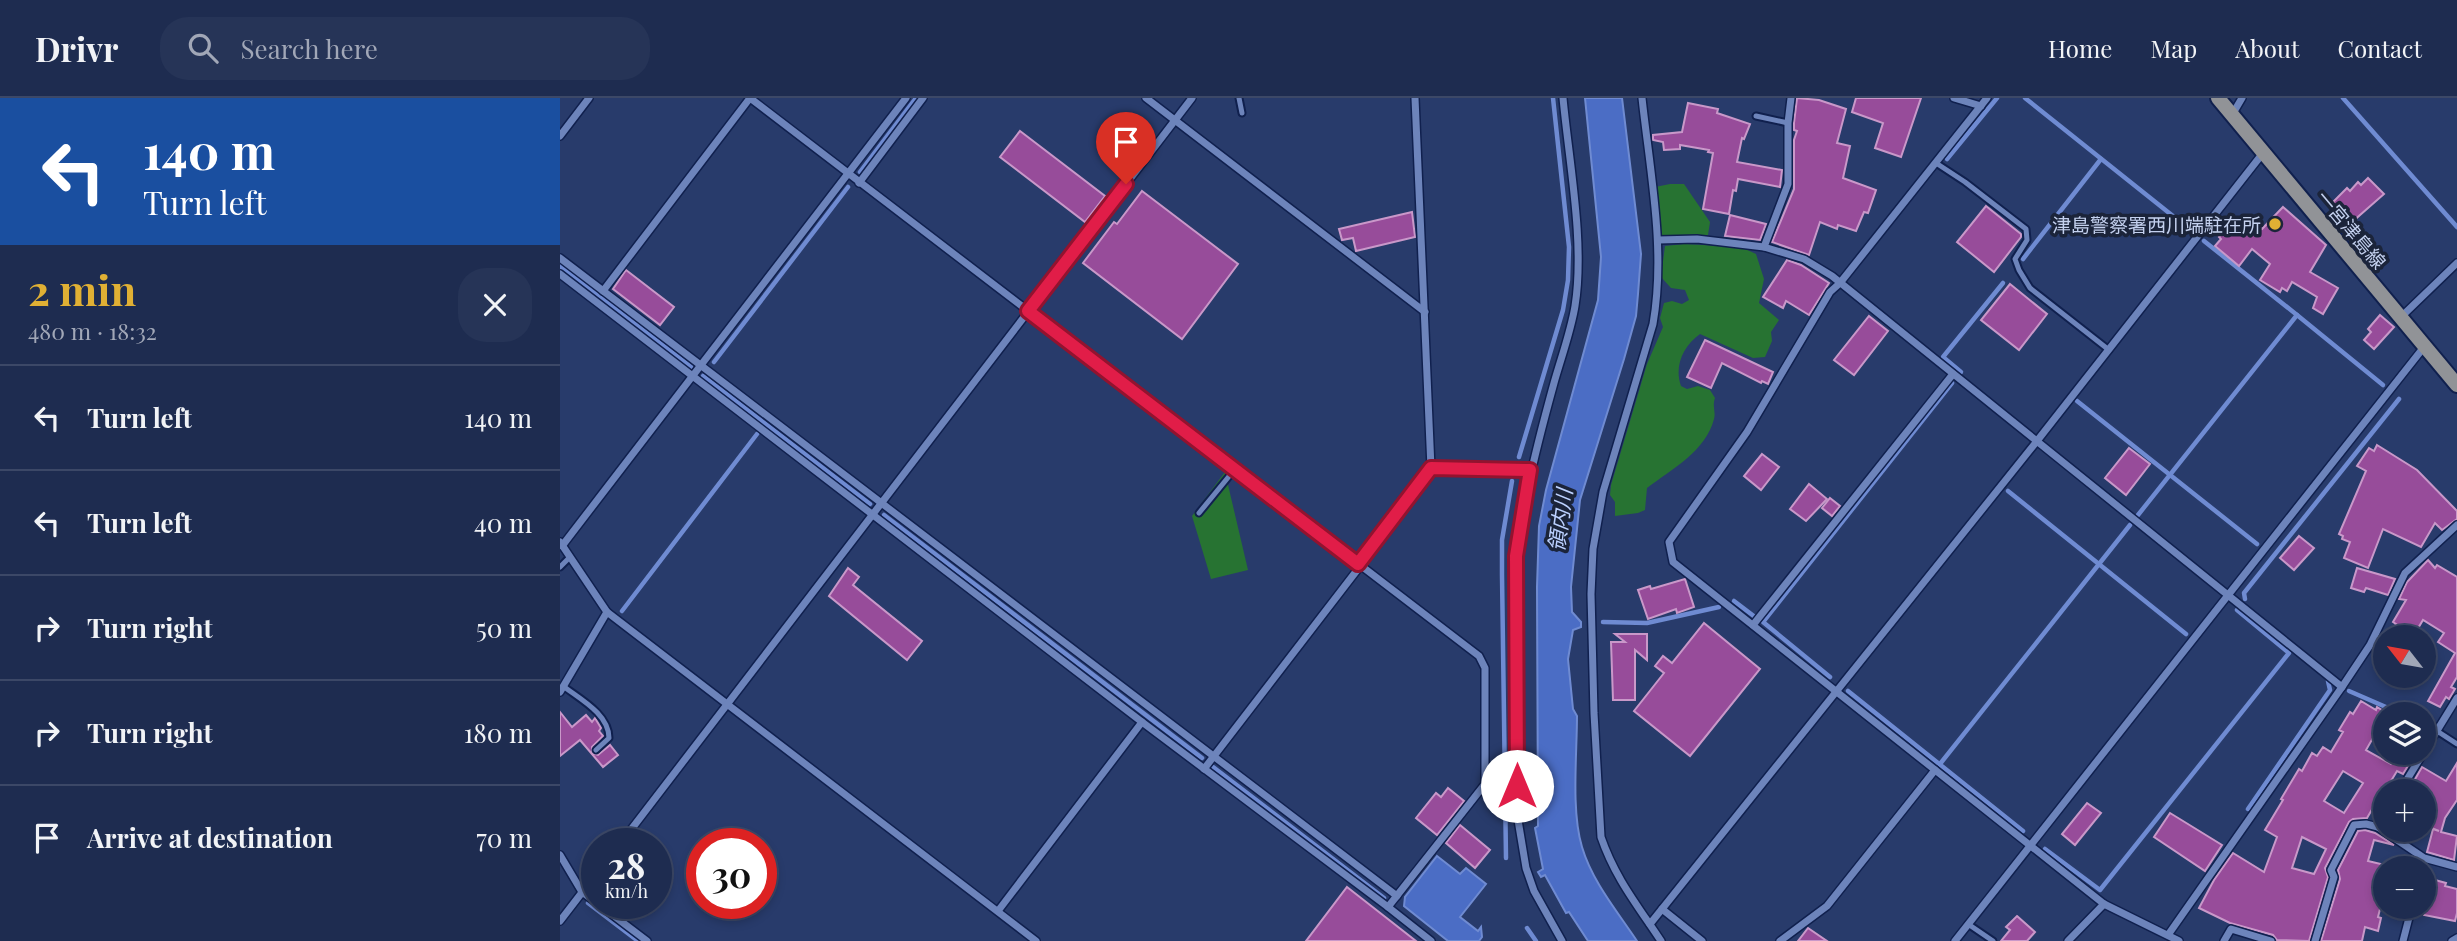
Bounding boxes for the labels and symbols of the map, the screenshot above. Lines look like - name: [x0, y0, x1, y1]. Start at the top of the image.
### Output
- pin: [1096, 112, 1156, 184]
- street label: 一宮津島線: [2312, 184, 2392, 274]
- place label: 津島警察署西川端駐在所: [2052, 211, 2261, 237]
- marker: 津島警察署西川端駐在所: [2267, 216, 2283, 232]
- water label: 領内川: [1541, 485, 1578, 553]
- north arrow: [2373, 625, 2436, 688]
- position arrow: [1480, 749, 1554, 823]
- speed limit sign: 30: [686, 828, 777, 919]

